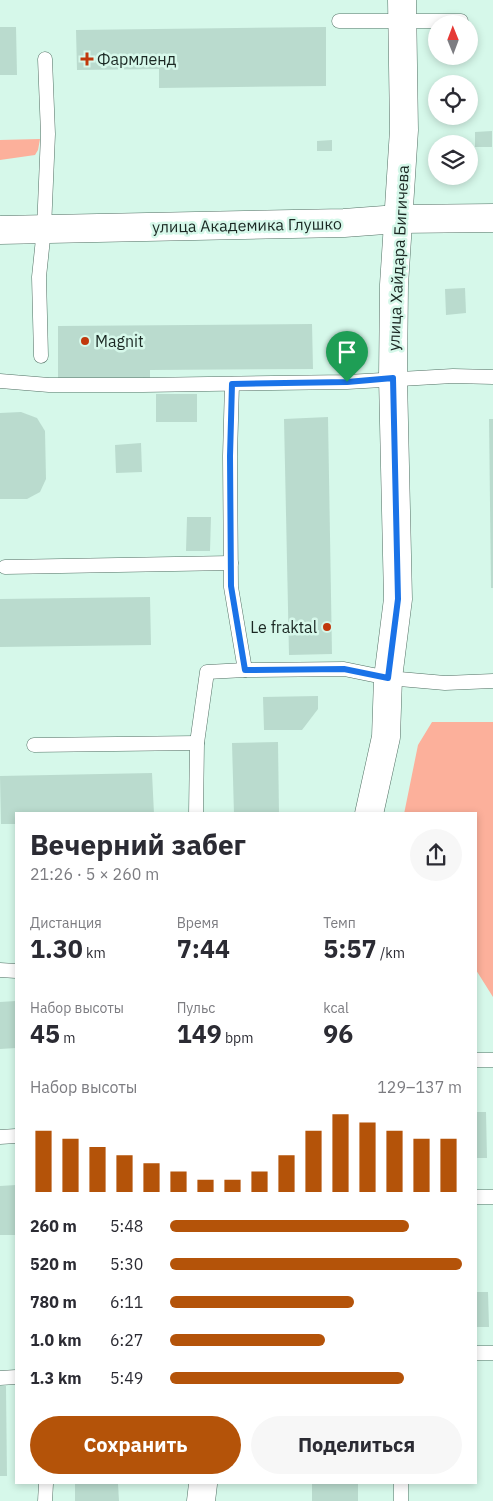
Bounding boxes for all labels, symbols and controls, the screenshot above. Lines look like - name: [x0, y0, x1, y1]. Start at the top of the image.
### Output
- north arrow: [428, 15, 478, 65]
- map controls: [428, 15, 478, 185]
- place label: Фармленд: [97, 49, 177, 69]
- marker: Фармленд: [81, 53, 93, 65]
- button: locate: [428, 75, 478, 125]
- button: layers: [428, 135, 478, 185]
- street label: улица Хайдара Бигичева: [383, 164, 413, 351]
- street label: улица Академика Глушко: [152, 213, 342, 237]
- place label: Magnit: [95, 331, 144, 351]
- pin: [326, 331, 368, 382]
- marker: Magnit: [79, 335, 91, 347]
- icon: arrive: [333, 338, 361, 366]
- place label: Le fraktal: [250, 617, 317, 637]
- marker: Le fraktal: [321, 621, 333, 633]
- text: Вечерний забег: [30, 826, 246, 863]
- button: share: [410, 829, 462, 881]
- text: 21:26 · 5 × 260 m: [30, 864, 159, 884]
- text: Дистанция: [30, 914, 102, 932]
- text: Время: [177, 914, 219, 932]
- text: Темп: [323, 914, 356, 932]
- text: 1.30: [30, 932, 83, 965]
- text: 7:44: [177, 932, 230, 965]
- text: 5:57: [323, 932, 377, 965]
- text: km: [83, 944, 106, 962]
- text: /km: [377, 944, 405, 962]
- text: Набор высоты: [30, 999, 124, 1017]
- text: Пульс: [177, 999, 215, 1017]
- text: kcal: [323, 999, 349, 1017]
- text: 45: [30, 1017, 60, 1050]
- text: 149: [177, 1017, 222, 1050]
- text: 96: [323, 1017, 353, 1050]
- text: m: [60, 1029, 76, 1047]
- text: bpm: [222, 1029, 253, 1047]
- text: Набор высоты: [30, 1077, 137, 1097]
- text: 129–137 m: [377, 1077, 462, 1097]
- text: 260 m: [30, 1216, 77, 1236]
- text: 5:48: [110, 1216, 143, 1236]
- text: 520 m: [30, 1254, 77, 1274]
- text: 5:30: [110, 1254, 143, 1274]
- text: 780 m: [30, 1292, 77, 1312]
- text: 6:11: [110, 1292, 143, 1312]
- text: 1.0 km: [30, 1330, 81, 1350]
- text: 6:27: [110, 1330, 143, 1350]
- text: 1.3 km: [30, 1368, 81, 1388]
- text: 5:49: [110, 1368, 143, 1388]
- button: Сохранить: [30, 1416, 241, 1474]
- button: Поделиться: [251, 1416, 462, 1474]

